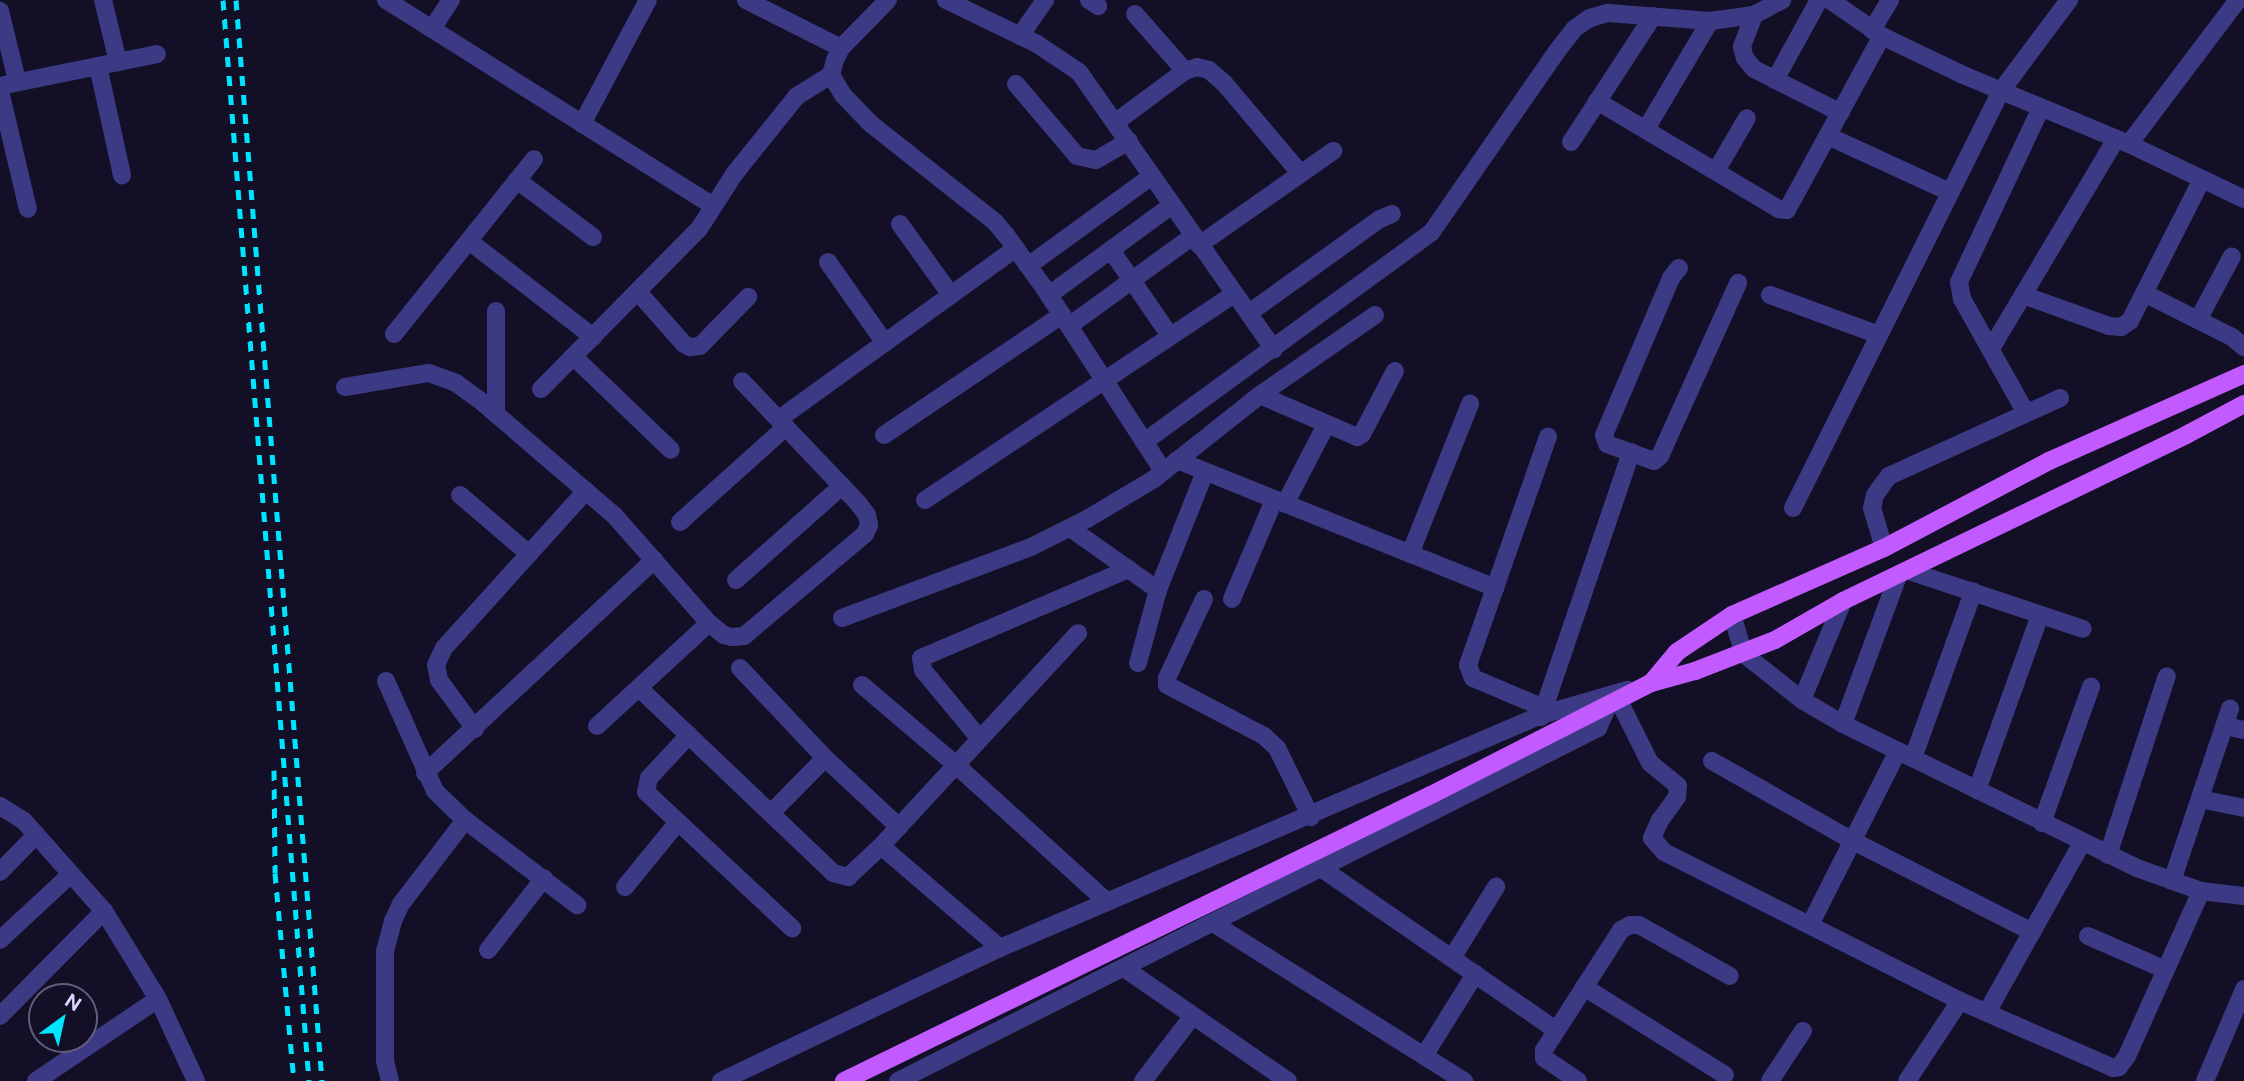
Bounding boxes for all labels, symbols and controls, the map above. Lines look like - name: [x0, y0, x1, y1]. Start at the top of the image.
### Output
- north arrow: [28, 983, 98, 1053]
- text: N: [61, 989, 86, 1015]

